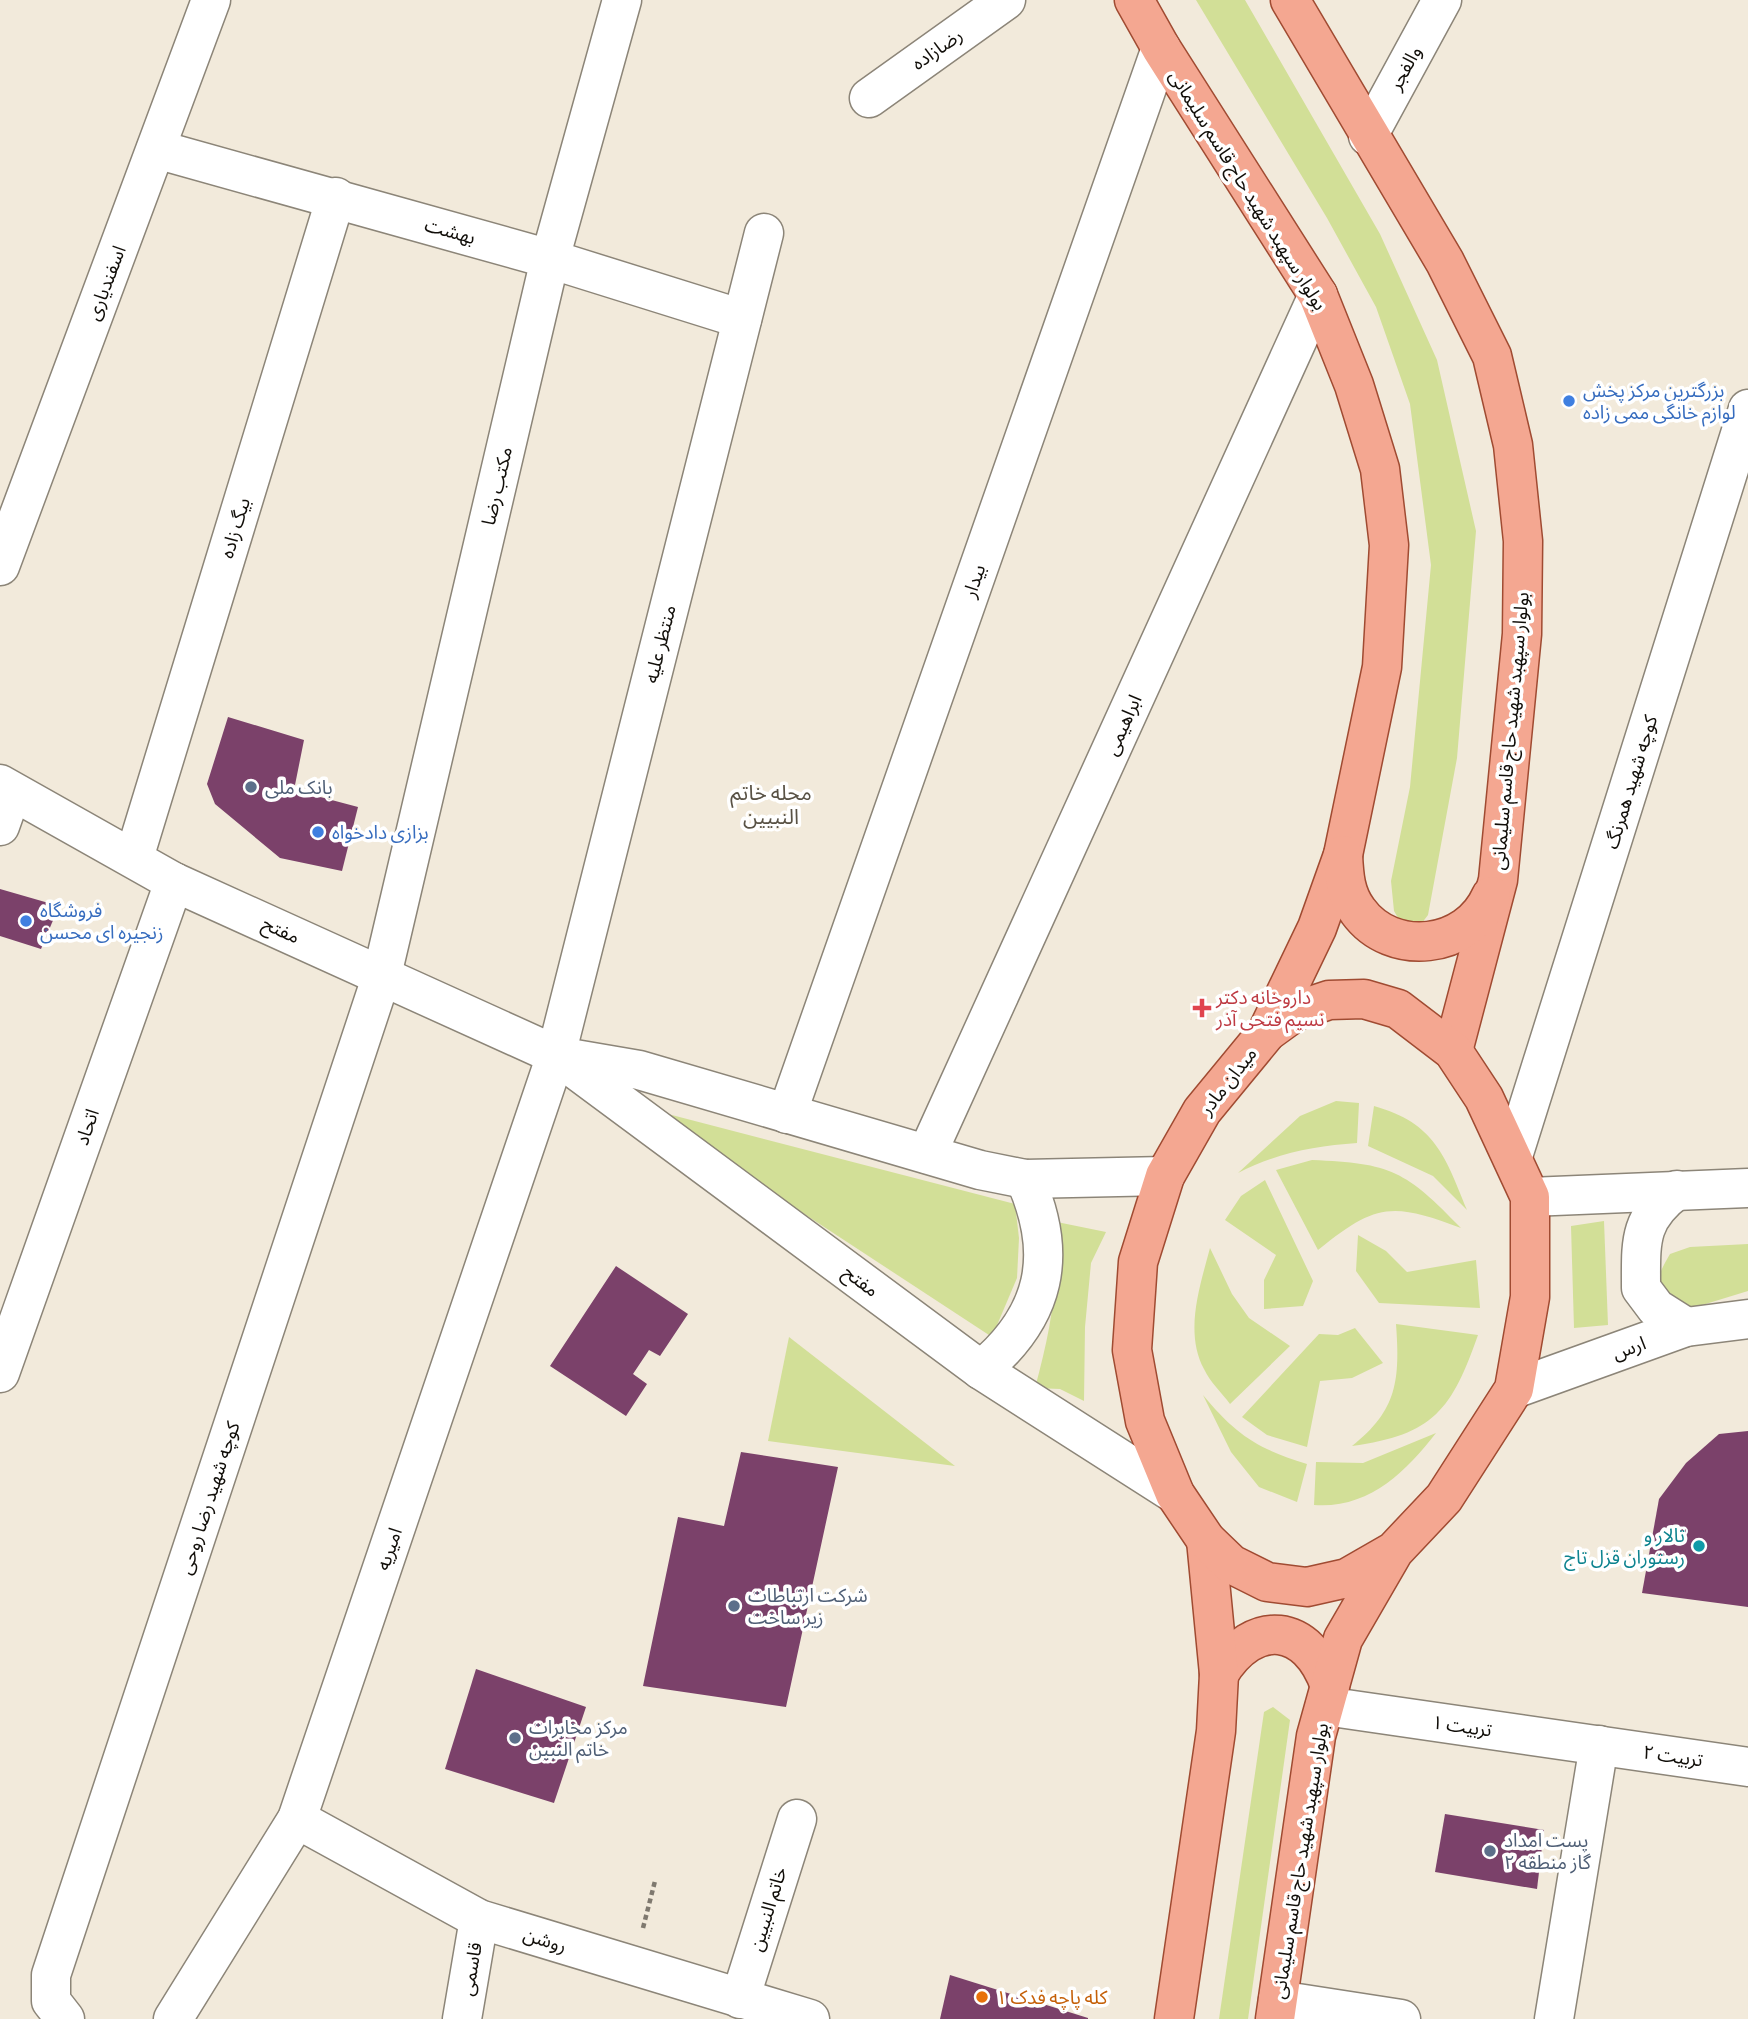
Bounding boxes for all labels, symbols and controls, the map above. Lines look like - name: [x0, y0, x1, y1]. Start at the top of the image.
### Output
- street label: رضازاده: [908, 24, 967, 75]
- street label: والفجر: [1384, 42, 1426, 95]
- street label: بولوار سپهبد شهید حاج قاسم سلیمانی: [1162, 66, 1331, 316]
- street label: بهشت: [422, 214, 478, 248]
- street label: اسفندیاری: [82, 243, 131, 324]
- place label: بزرگترین مرکز پخش لوازم خانگی ممی زاده: [1583, 380, 1736, 427]
- marker: بزرگترین مرکز پخش لوازم خانگی ممی زاده: [1561, 393, 1577, 409]
- street label: مکتب رضا: [478, 445, 517, 528]
- street label: بیگ زاده: [216, 495, 255, 561]
- street label: بیدار: [958, 562, 990, 602]
- street label: بولوار سپهبد شهید حاج قاسم سلیمانی: [1487, 591, 1537, 871]
- street label: منتظر علیه: [640, 603, 681, 685]
- street label: ابراهیمی: [1100, 691, 1147, 759]
- street label: کوچه شهید همرنگ: [1601, 712, 1664, 852]
- place label: بانک ملی: [265, 777, 333, 799]
- marker: بانک ملی: [243, 779, 259, 795]
- district label: محله خاتم النبیین: [730, 781, 812, 829]
- place label: بزازی دادخواه: [332, 822, 429, 844]
- marker: بزازی دادخواه: [310, 824, 326, 840]
- place label: فروشگاه زنجیره ای محسن: [40, 900, 163, 944]
- marker: فروشگاه زنجیره ای محسن: [18, 913, 34, 929]
- street label: مفتح: [257, 913, 303, 951]
- place label: داروخانه دکتر نسیم فتحی آذر: [1215, 987, 1324, 1034]
- marker: داروخانه دکتر نسیم فتحی آذر: [1194, 1000, 1210, 1016]
- street label: میدان مادر: [1195, 1043, 1262, 1120]
- street label: اتحاد: [71, 1106, 103, 1148]
- street label: مفتح: [837, 1261, 883, 1304]
- street label: ارس: [1609, 1332, 1649, 1365]
- street label: کوچه شهید رضا روحی: [174, 1418, 246, 1578]
- street label: امیریه: [372, 1525, 407, 1573]
- place label: تالار و رستوران قزل تاج: [1564, 1525, 1685, 1571]
- marker: تالار و رستوران قزل تاج: [1691, 1538, 1707, 1554]
- place label: شرکت ارتباطات زیر ساخت: [748, 1585, 868, 1629]
- marker: شرکت ارتباطات زیر ساخت: [726, 1598, 742, 1614]
- street label: تربیت ۱: [1431, 1711, 1493, 1742]
- place label: مرکز مخابرات خاتم النبین: [529, 1717, 628, 1764]
- street label: بولوار سپهبد شهید حاج قاسم سلیمانی: [1268, 1722, 1336, 2001]
- marker: مرکز مخابرات خاتم النبین: [507, 1730, 523, 1746]
- street label: تربیت ۲: [1642, 1741, 1704, 1772]
- place label: پست امداد گاز منطقه ۲: [1504, 1830, 1592, 1874]
- marker: پست امداد گاز منطقه ۲: [1482, 1843, 1498, 1859]
- street label: خاتم النبیین: [745, 1864, 795, 1955]
- street label: روشن: [520, 1923, 569, 1957]
- street label: قاسمی: [456, 1941, 487, 1998]
- place label: کله پاچه فدک ۱: [996, 1987, 1108, 2010]
- marker: کله پاچه فدک ۱: [974, 1989, 990, 2005]

